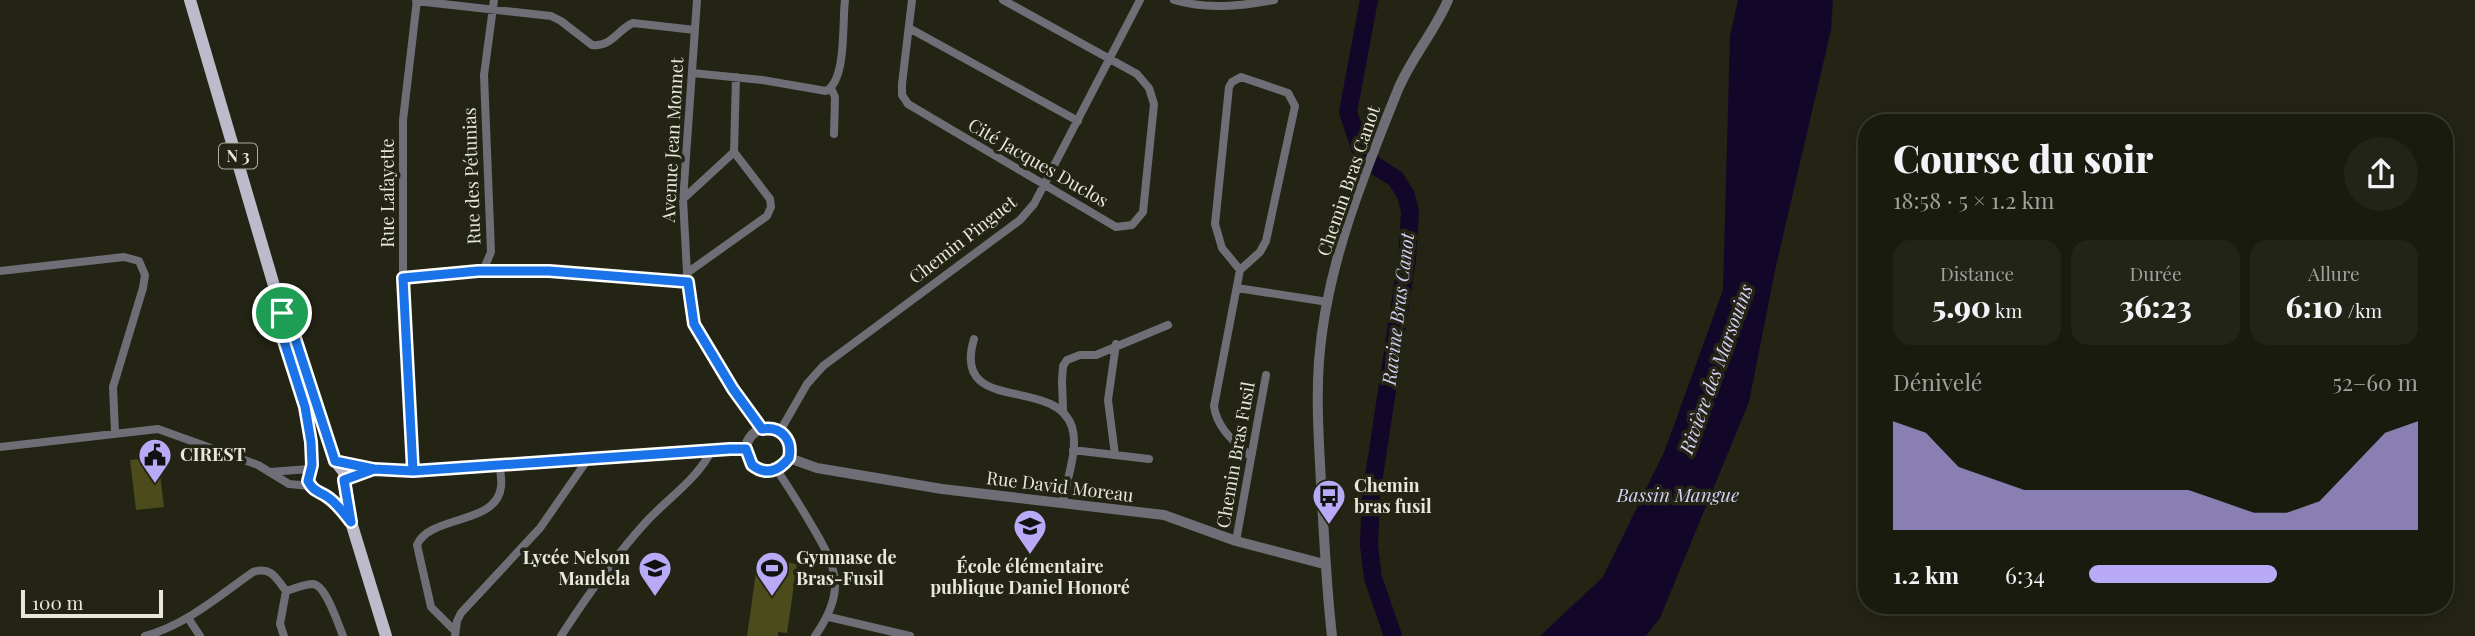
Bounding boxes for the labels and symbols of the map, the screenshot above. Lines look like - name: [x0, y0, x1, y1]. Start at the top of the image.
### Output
- street label: Avenue Jean Monnet: [656, 56, 688, 224]
- street label: Chemin Bras Canot: [1311, 102, 1385, 259]
- street label: Rue des Pétunias: [457, 107, 485, 245]
- street label: Cité Jacques Duclos: [964, 112, 1113, 212]
- street label: Rue Lafayette: [375, 138, 399, 248]
- road number: N 3: [219, 144, 257, 168]
- street label: Chemin Pinguet: [904, 189, 1022, 289]
- water label: Ravine Bras Canot: [1375, 230, 1419, 388]
- water label: Rivière des Marsouins: [1672, 280, 1758, 458]
- pin: [252, 283, 312, 343]
- street label: Chemin Bras Fusil: [1210, 380, 1260, 530]
- public building icon: CIREST: [136, 436, 174, 485]
- place label: CIREST: [180, 442, 246, 466]
- street label: Rue David Moreau: [985, 465, 1136, 507]
- place label: Chemin bras fusil: [1354, 473, 1432, 518]
- bus stop icon: Chemin bras fusil: [1310, 477, 1348, 526]
- water label: Bassin Mangue: [1616, 481, 1739, 507]
- school or university icon: École élémentaire publique Daniel Honoré: [1011, 507, 1049, 556]
- place label: Lycée Nelson Mandela: [523, 545, 631, 590]
- place label: Gymnase de Bras-Fusil: [796, 545, 897, 590]
- school or university icon: Lycée Nelson Mandela: [636, 549, 674, 598]
- sports icon: Gymnase de Bras-Fusil: [753, 549, 791, 598]
- place label: École élémentaire publique Daniel Honoré: [930, 554, 1130, 599]
- scale bar: [21, 587, 163, 619]

